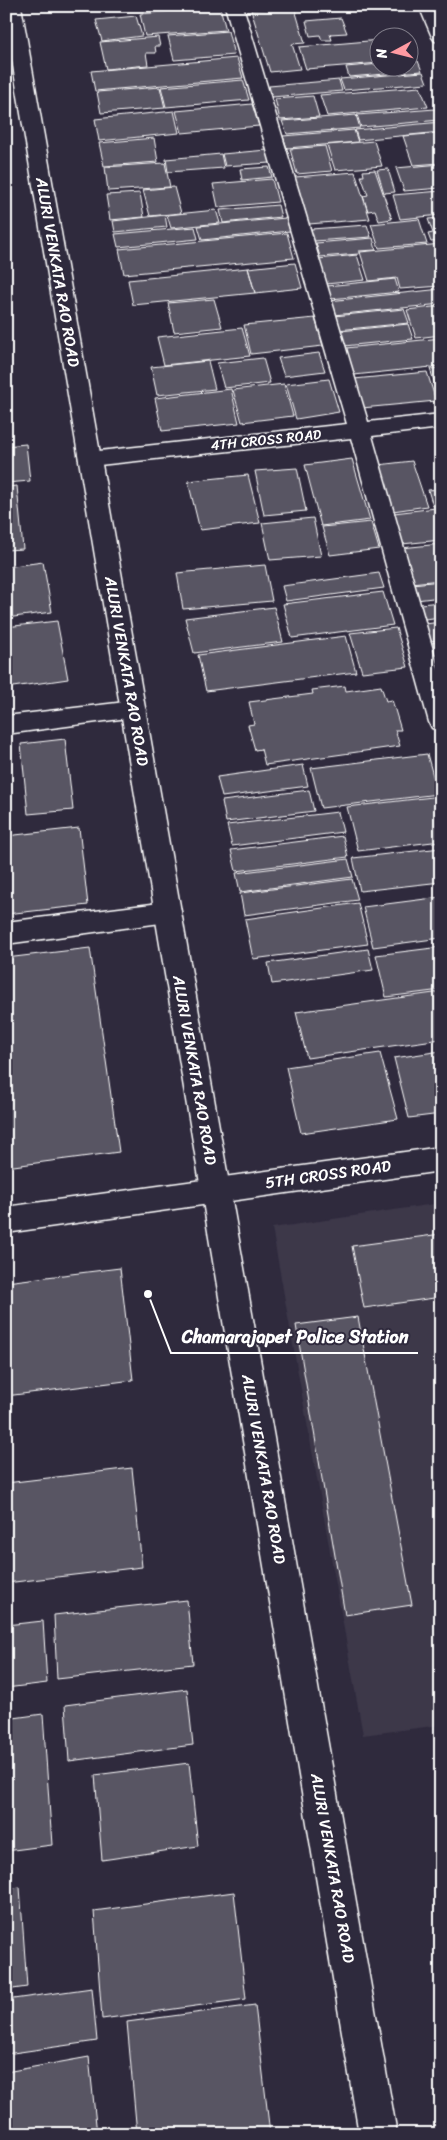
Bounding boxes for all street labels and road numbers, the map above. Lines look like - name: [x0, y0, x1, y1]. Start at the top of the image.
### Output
- street label: ALURI VENKATA RAO ROAD: [27, 174, 89, 370]
- street label: 4TH CROSS ROAD: [210, 422, 323, 458]
- street label: ALURI VENKATA RAO ROAD: [96, 573, 158, 769]
- street label: ALURI VENKATA RAO ROAD: [164, 972, 226, 1168]
- street label: 5TH CROSS ROAD: [263, 1151, 393, 1197]
- street label: ALURI VENKATA RAO ROAD: [233, 1371, 295, 1567]
- street label: ALURI VENKATA RAO ROAD: [302, 1770, 364, 1966]

